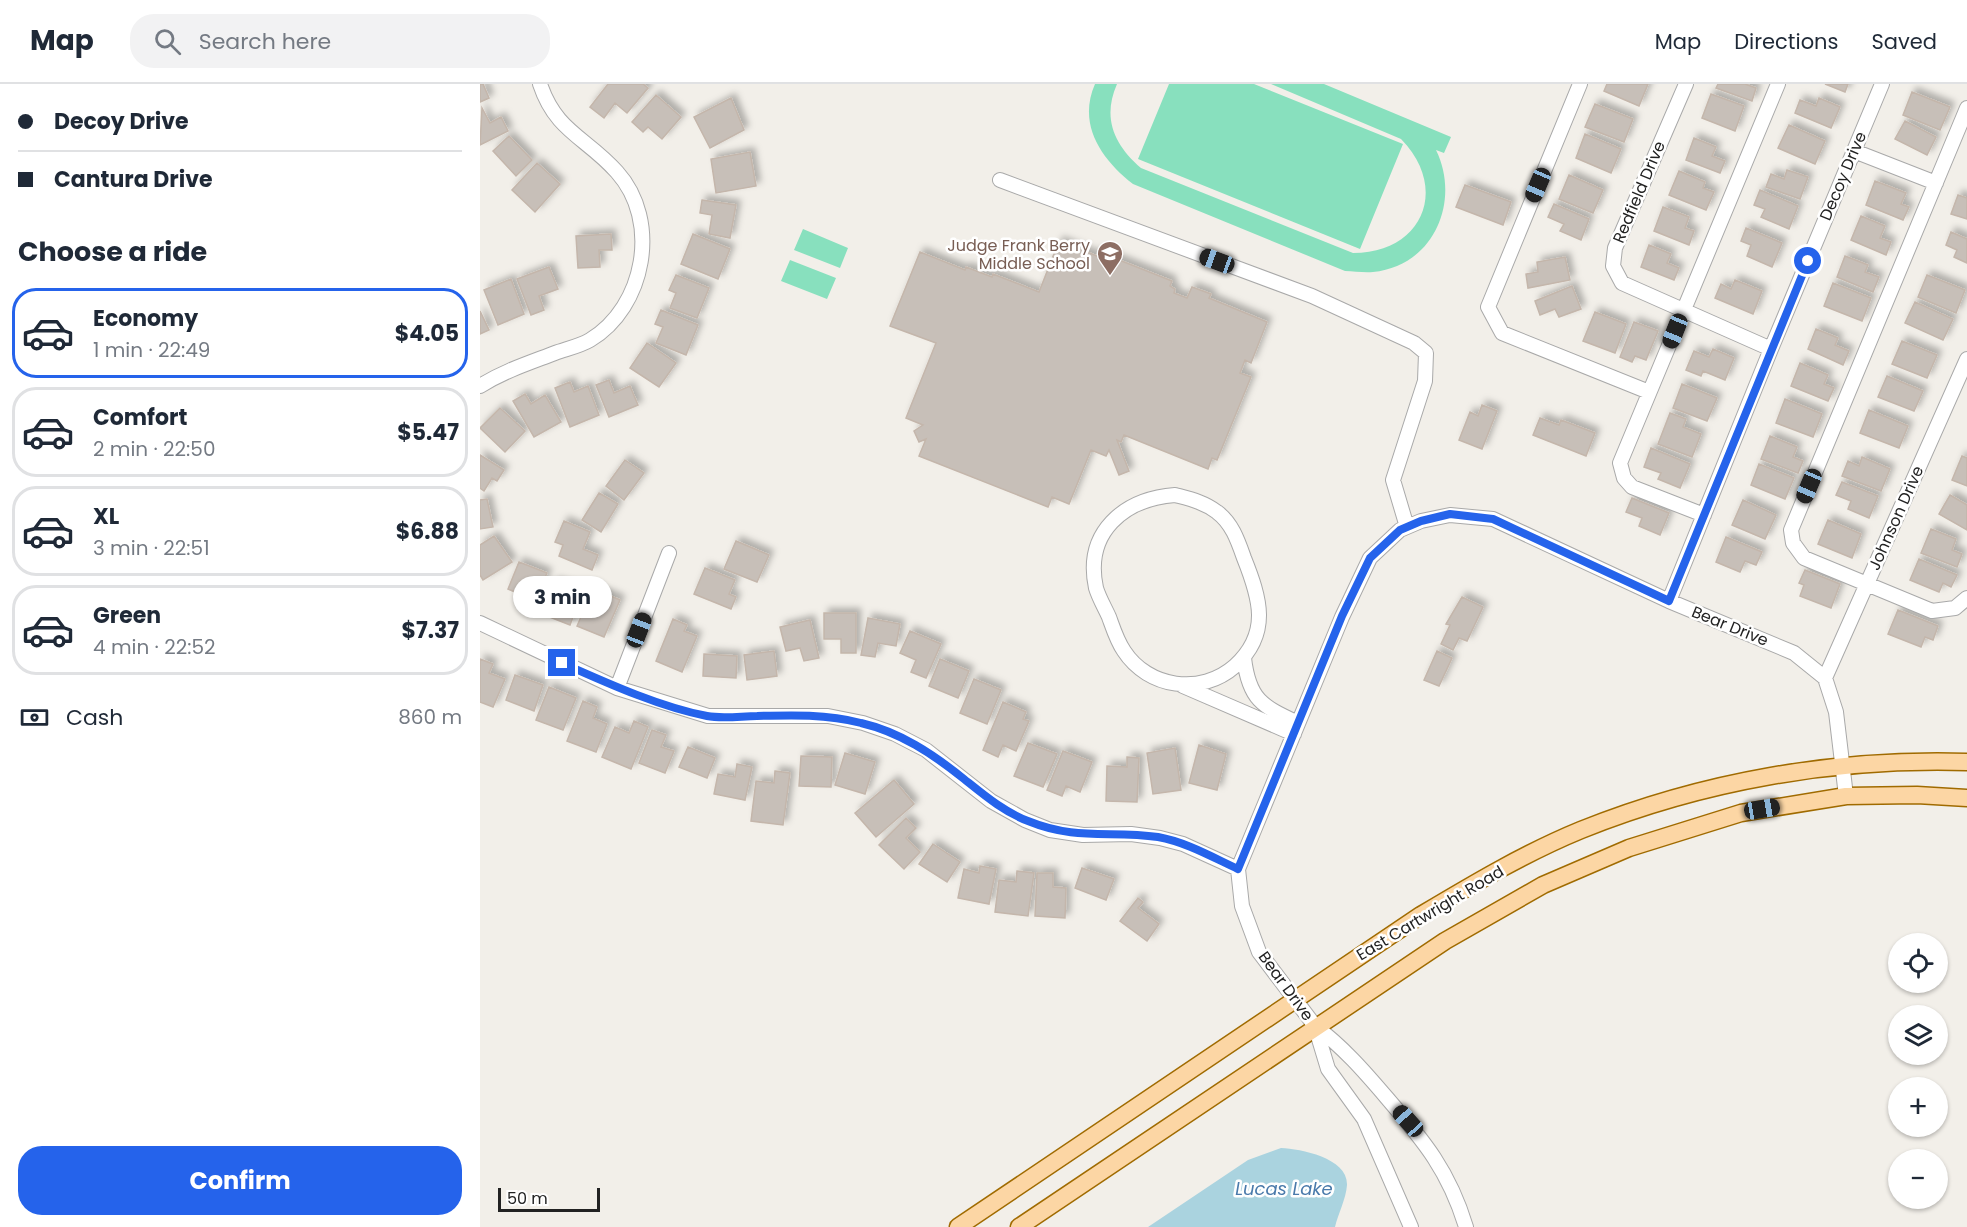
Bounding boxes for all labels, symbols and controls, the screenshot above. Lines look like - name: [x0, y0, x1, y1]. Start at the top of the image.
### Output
- search box: [130, 14, 550, 68]
- text: Map: [30, 21, 94, 60]
- icon: search: [151, 25, 184, 58]
- text: Search here: [199, 26, 331, 57]
- text: Map: [1655, 27, 1701, 56]
- text: Directions: [1734, 27, 1838, 56]
- text: Saved: [1871, 27, 1937, 56]
- text: Decoy Drive: [54, 106, 189, 137]
- street label: Decoy Drive: [1814, 128, 1872, 224]
- street label: Redfield Drive: [1607, 137, 1671, 247]
- text: Cantura Drive: [54, 164, 213, 195]
- car: [1523, 165, 1553, 205]
- text: Choose a ride: [18, 233, 207, 270]
- place label: Judge Frank Berry Middle School: [947, 234, 1090, 275]
- school or university icon: Judge Frank Berry Middle School: [1095, 239, 1125, 277]
- car: [1197, 246, 1237, 276]
- route start: [1794, 247, 1821, 274]
- text: Economy: [93, 303, 198, 334]
- icon: car: [21, 306, 75, 360]
- car: [1660, 311, 1690, 351]
- text: $4.05: [395, 318, 459, 349]
- text: 1 min · 22:49: [93, 336, 210, 364]
- text: Comfort: [93, 402, 187, 433]
- icon: car: [21, 405, 75, 459]
- text: $5.47: [397, 417, 459, 448]
- text: 2 min · 22:50: [93, 435, 215, 463]
- street label: Johnson Drive: [1863, 462, 1929, 574]
- car: [1794, 466, 1824, 506]
- text: XL: [93, 501, 119, 532]
- icon: car: [21, 504, 75, 558]
- text: $6.88: [396, 516, 459, 547]
- text: 3 min · 22:51: [93, 534, 210, 562]
- callout: 3 min: [512, 576, 612, 618]
- text: 3 min: [534, 583, 591, 611]
- text: Green: [93, 600, 161, 631]
- street label: Bear Drive: [1688, 600, 1772, 652]
- icon: car: [21, 603, 75, 657]
- car: [624, 610, 654, 650]
- text: $7.37: [401, 615, 459, 646]
- text: 4 min · 22:52: [93, 633, 215, 661]
- route end: [548, 649, 575, 676]
- icon: cash: [18, 701, 51, 734]
- text: Cash: [66, 702, 123, 733]
- text: 860 m: [398, 703, 462, 731]
- car: [1743, 797, 1781, 821]
- street label: East Cartwright Road: [1352, 860, 1508, 966]
- map controls: [1888, 933, 1948, 1209]
- button: locate: [1888, 933, 1948, 993]
- street label: Bear Drive: [1253, 947, 1319, 1026]
- button: layers: [1888, 1005, 1948, 1065]
- button: +: [1888, 1077, 1948, 1137]
- car: [1389, 1102, 1427, 1140]
- button: Confirm: [18, 1146, 462, 1215]
- button: −: [1888, 1149, 1948, 1209]
- water label: Lucas Lake: [1235, 1176, 1333, 1201]
- scale bar: [498, 1185, 600, 1212]
- text: 50 m: [507, 1187, 548, 1210]

